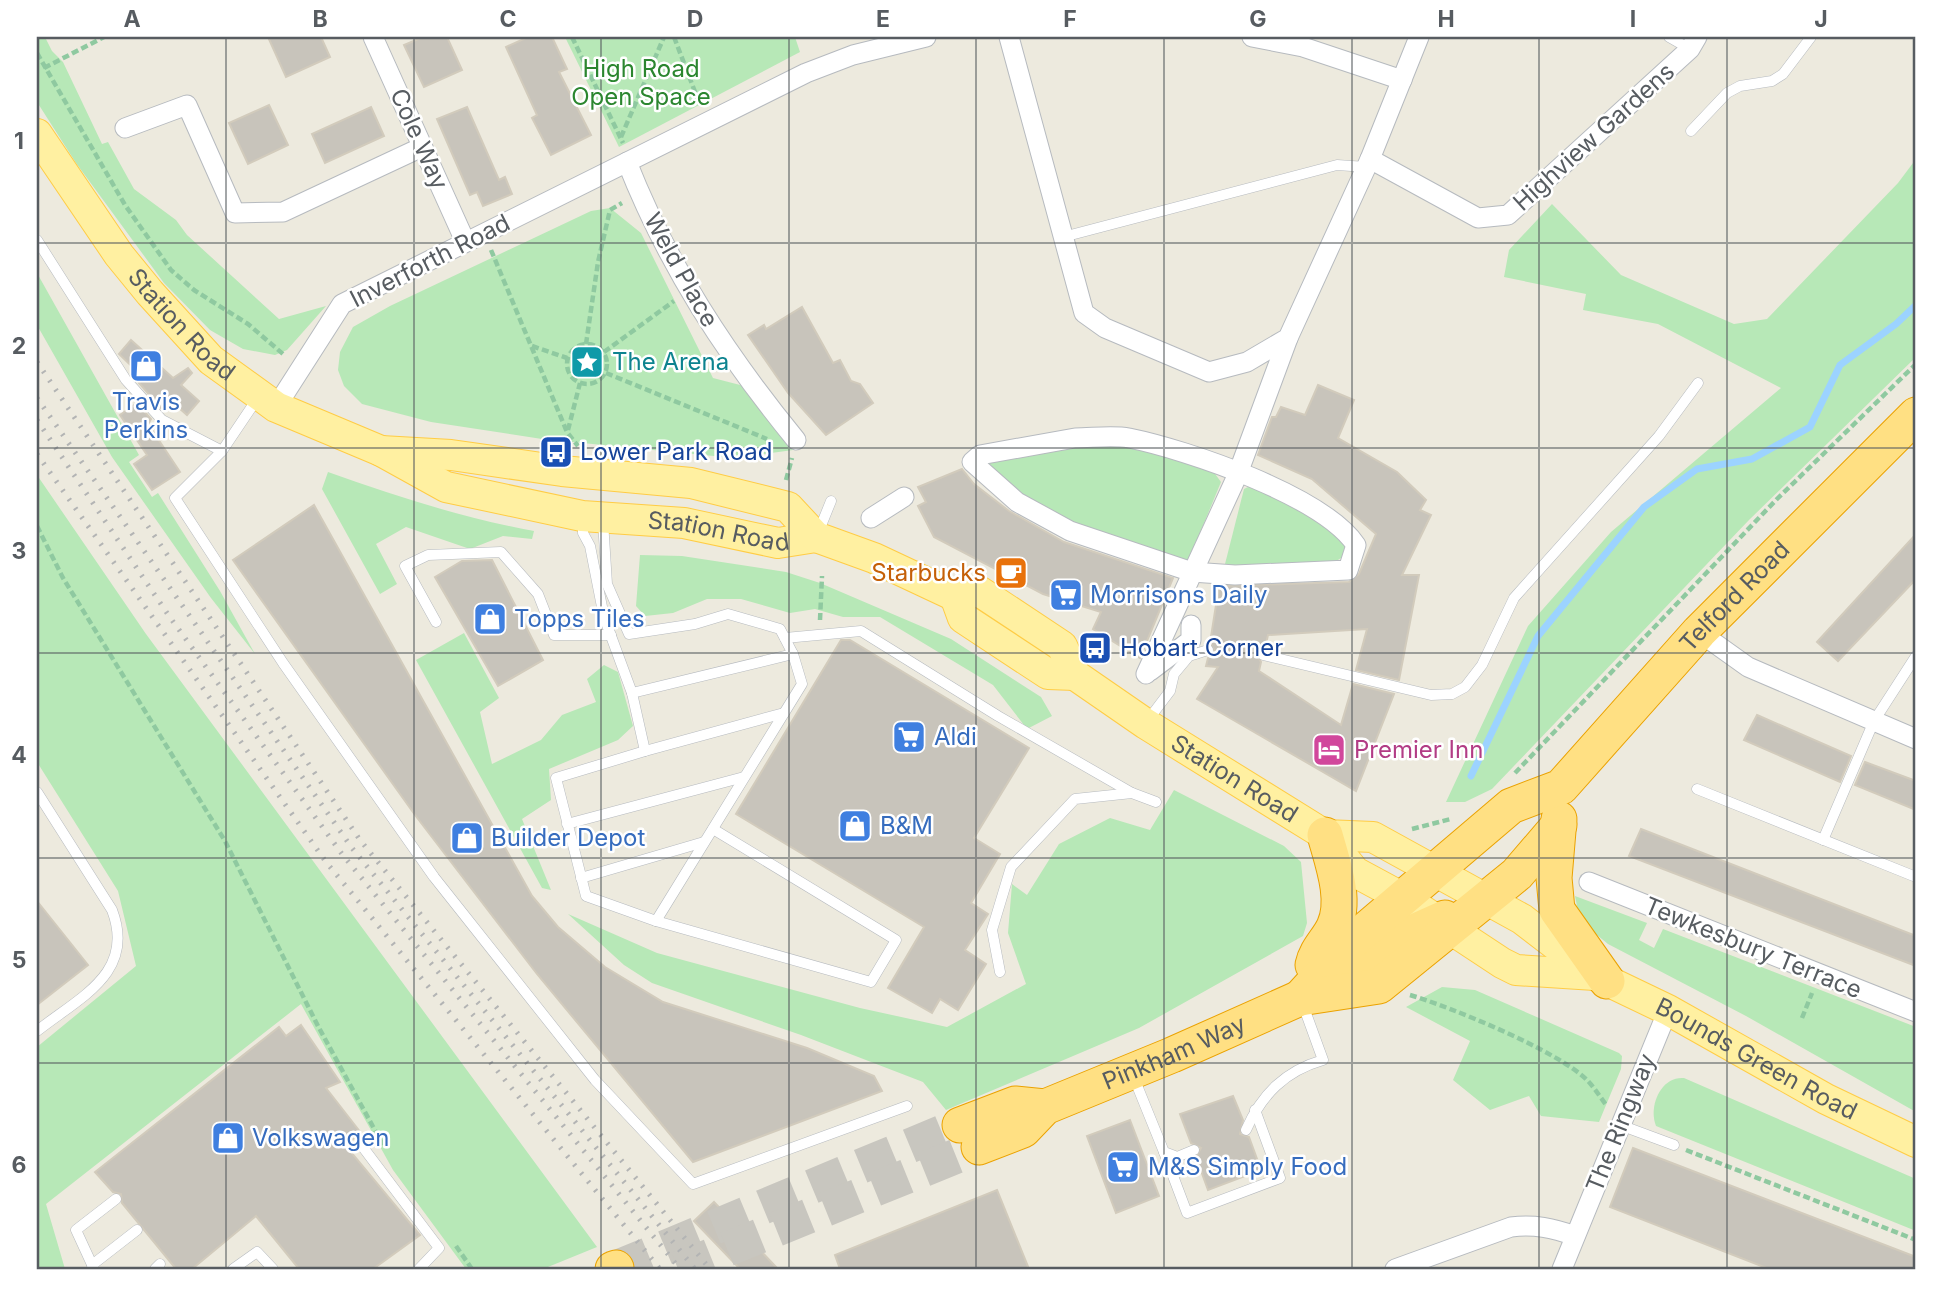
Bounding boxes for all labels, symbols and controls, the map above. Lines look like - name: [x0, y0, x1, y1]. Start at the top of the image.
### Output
- text: A: [123, 5, 141, 33]
- text: B: [312, 5, 328, 33]
- text: C: [499, 5, 517, 33]
- text: D: [687, 5, 703, 33]
- text: E: [876, 5, 890, 33]
- text: F: [1063, 5, 1077, 33]
- text: G: [1249, 5, 1267, 33]
- text: H: [1437, 5, 1455, 33]
- text: I: [1630, 5, 1636, 33]
- text: J: [1814, 5, 1828, 33]
- park label: High Road Open Space: [571, 54, 711, 111]
- street label: Highview Gardens: [1507, 57, 1680, 217]
- street label: Cole Way: [384, 84, 455, 194]
- text: 1: [14, 127, 24, 155]
- street label: Inverforth Road: [345, 208, 514, 313]
- street label: Weld Place: [638, 208, 725, 332]
- street label: Station Road: [122, 263, 241, 387]
- text: 2: [12, 332, 26, 360]
- place icon: The Arena: [568, 343, 606, 381]
- shop icon: Travis Perkins: [127, 347, 165, 385]
- place label: The Arena: [612, 347, 729, 376]
- place label: Travis Perkins: [104, 387, 188, 444]
- bus stop icon: Lower Park Road: [537, 433, 575, 471]
- place label: Lower Park Road: [580, 437, 773, 466]
- street label: Station Road: [647, 506, 791, 557]
- street label: Telford Road: [1673, 535, 1795, 658]
- text: 3: [12, 537, 26, 565]
- cafe icon: Starbucks: [992, 554, 1030, 592]
- place label: Starbucks: [871, 558, 986, 587]
- supermarket icon: Morrisons Daily: [1047, 576, 1085, 614]
- place label: Morrisons Daily: [1090, 580, 1267, 609]
- shop icon: Topps Tiles: [471, 600, 509, 638]
- place label: Topps Tiles: [514, 604, 645, 633]
- bus stop icon: Hobart Corner: [1076, 629, 1114, 667]
- place label: Hobart Corner: [1120, 633, 1283, 662]
- supermarket icon: Aldi: [890, 718, 928, 756]
- place label: Aldi: [934, 722, 977, 751]
- street label: Station Road: [1166, 728, 1303, 829]
- hotel icon: Premier Inn: [1310, 731, 1348, 769]
- place label: Premier Inn: [1354, 735, 1483, 764]
- text: 4: [11, 741, 27, 769]
- shop icon: B&M: [836, 807, 874, 845]
- place label: B&M: [880, 811, 933, 840]
- shop icon: Builder Depot: [448, 819, 486, 857]
- place label: Builder Depot: [491, 823, 645, 852]
- street label: Tewkesbury Terrace: [1640, 891, 1866, 1004]
- text: 5: [12, 946, 26, 974]
- street label: Bounds Green Road: [1651, 991, 1862, 1126]
- street label: Pinkham Way: [1098, 1009, 1250, 1096]
- street label: The Ringway: [1580, 1049, 1661, 1196]
- shop icon: Volkswagen: [209, 1119, 247, 1157]
- place label: Volkswagen: [252, 1123, 389, 1152]
- supermarket icon: M&S Simply Food: [1104, 1148, 1142, 1186]
- text: 6: [12, 1151, 26, 1179]
- place label: M&S Simply Food: [1148, 1152, 1347, 1181]

